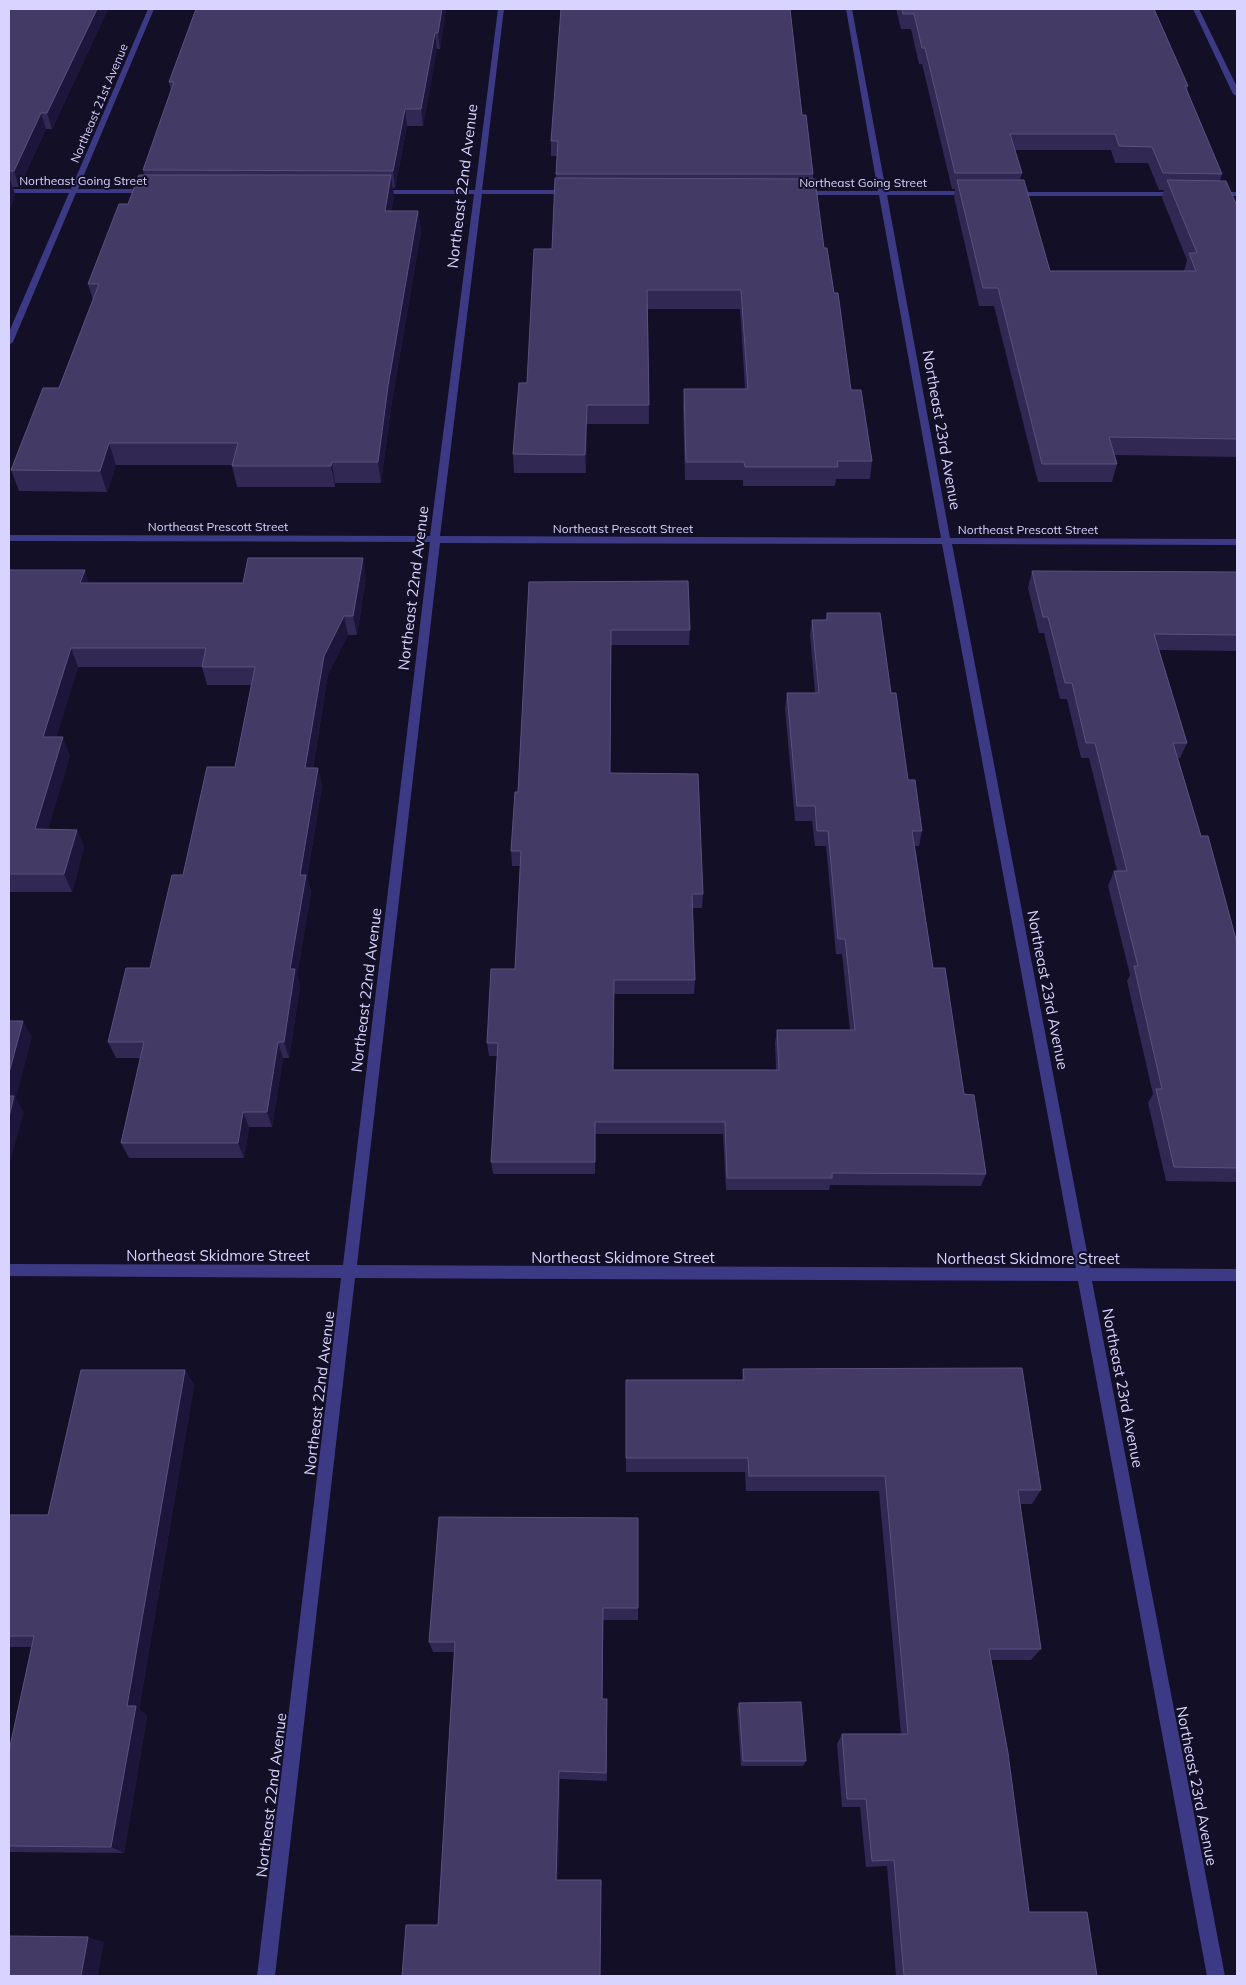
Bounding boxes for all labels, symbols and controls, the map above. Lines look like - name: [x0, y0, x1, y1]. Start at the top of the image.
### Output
- street label: Northeast 21st Avenue: [67, 41, 131, 165]
- street label: Northeast 22nd Avenue: [442, 103, 482, 269]
- street label: Northeast Going Street: [19, 173, 147, 188]
- street label: Northeast Going Street: [799, 175, 927, 190]
- street label: Northeast 23rd Avenue: [919, 349, 965, 511]
- street label: Northeast 22nd Avenue: [393, 505, 433, 671]
- street label: Northeast Prescott Street: [148, 519, 288, 534]
- street label: Northeast Prescott Street: [553, 521, 693, 536]
- street label: Northeast Prescott Street: [958, 522, 1098, 537]
- street label: Northeast 22nd Avenue: [346, 907, 386, 1073]
- street label: Northeast 23rd Avenue: [1023, 909, 1073, 1071]
- street label: Northeast Skidmore Street: [126, 1246, 310, 1265]
- street label: Northeast Skidmore Street: [531, 1248, 715, 1267]
- street label: Northeast Skidmore Street: [936, 1249, 1120, 1268]
- street label: Northeast 23rd Avenue: [1098, 1307, 1148, 1469]
- street label: Northeast 22nd Avenue: [299, 1310, 339, 1476]
- street label: Northeast 23rd Avenue: [1172, 1705, 1222, 1867]
- street label: Northeast 22nd Avenue: [251, 1712, 291, 1878]

